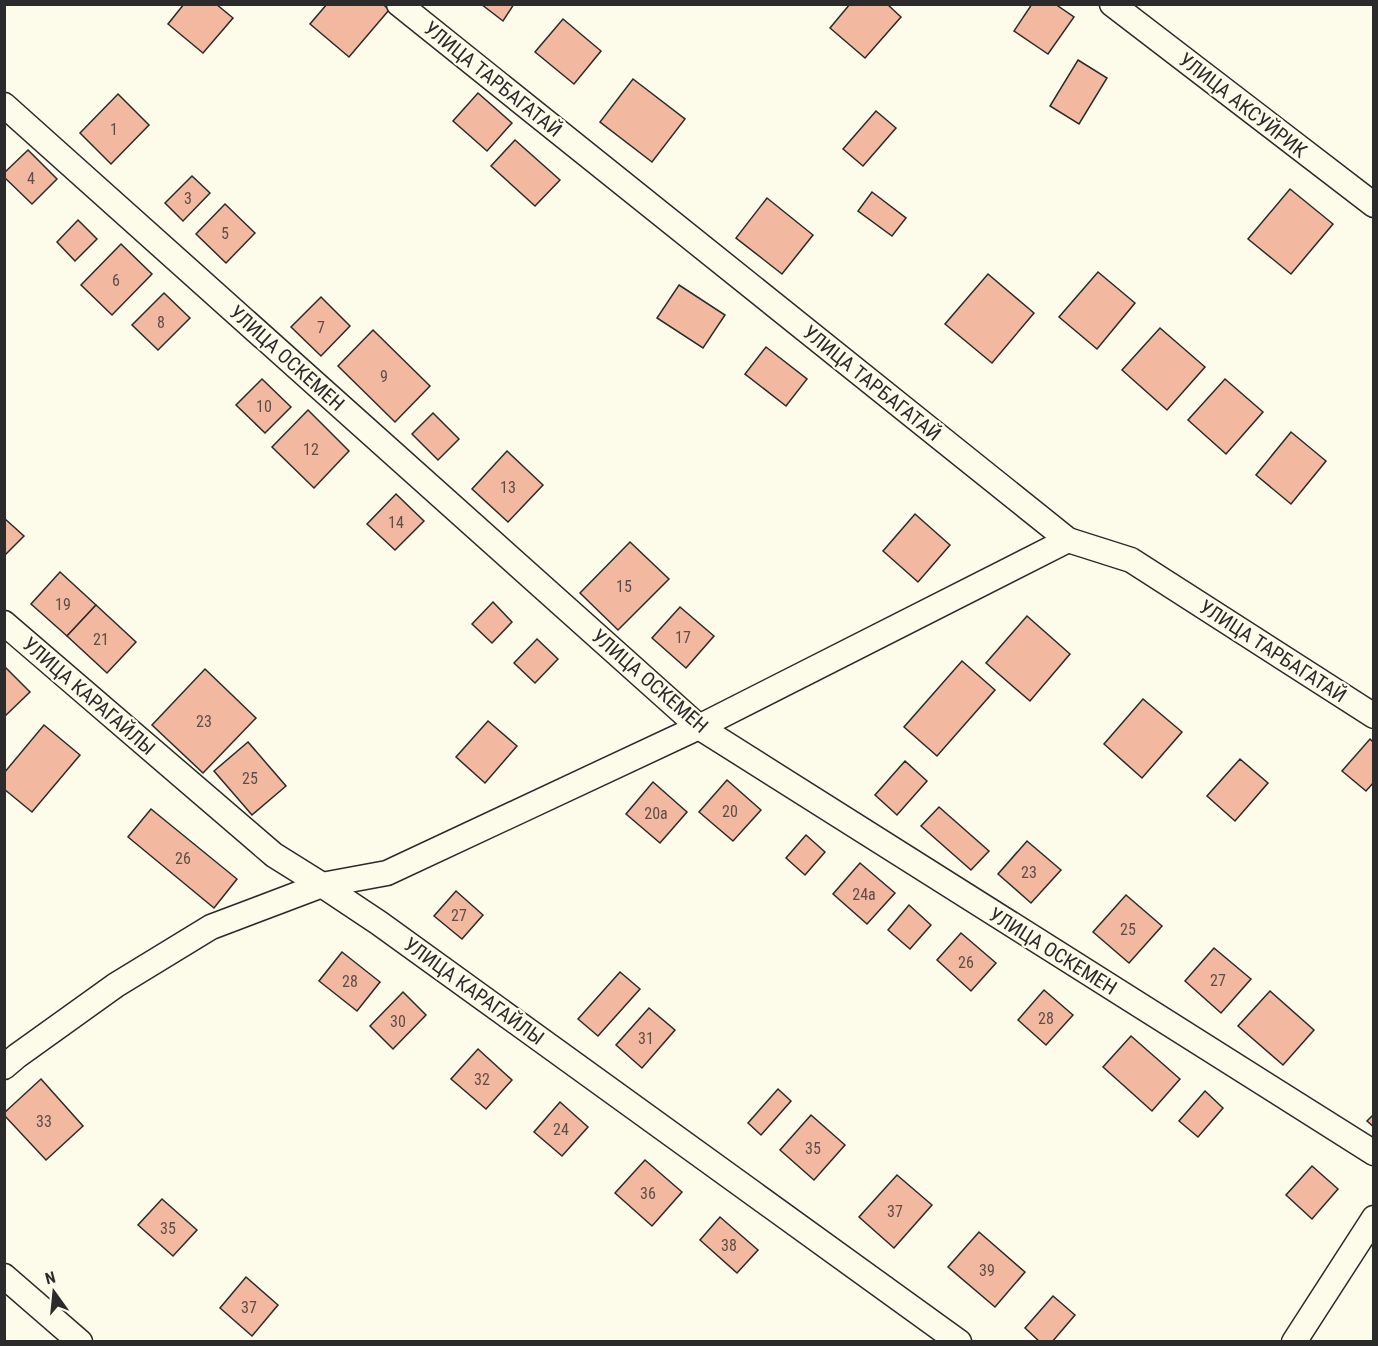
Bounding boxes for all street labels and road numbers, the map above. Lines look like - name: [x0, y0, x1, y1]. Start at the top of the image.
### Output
- street label: УЛИЦА ТАРБАГАТАЙ: [419, 16, 567, 142]
- street label: УЛИЦА АКСУЙРИК: [1174, 48, 1312, 163]
- street label: УЛИЦА ОСКЕМЕН: [225, 300, 349, 416]
- street label: УЛИЦА ТАРБАГАТАЙ: [798, 320, 946, 446]
- street label: УЛИЦА ТАРБАГАТАЙ: [1195, 595, 1351, 707]
- street label: УЛИЦА ОСКЕМЕН: [587, 624, 713, 738]
- street label: УЛИЦА КАРАГАЙЛЫ: [18, 632, 160, 760]
- street label: УЛИЦА ОСКЕМЕН: [985, 902, 1121, 1000]
- street label: УЛИЦА КАРАГАЙЛЫ: [399, 932, 549, 1050]

